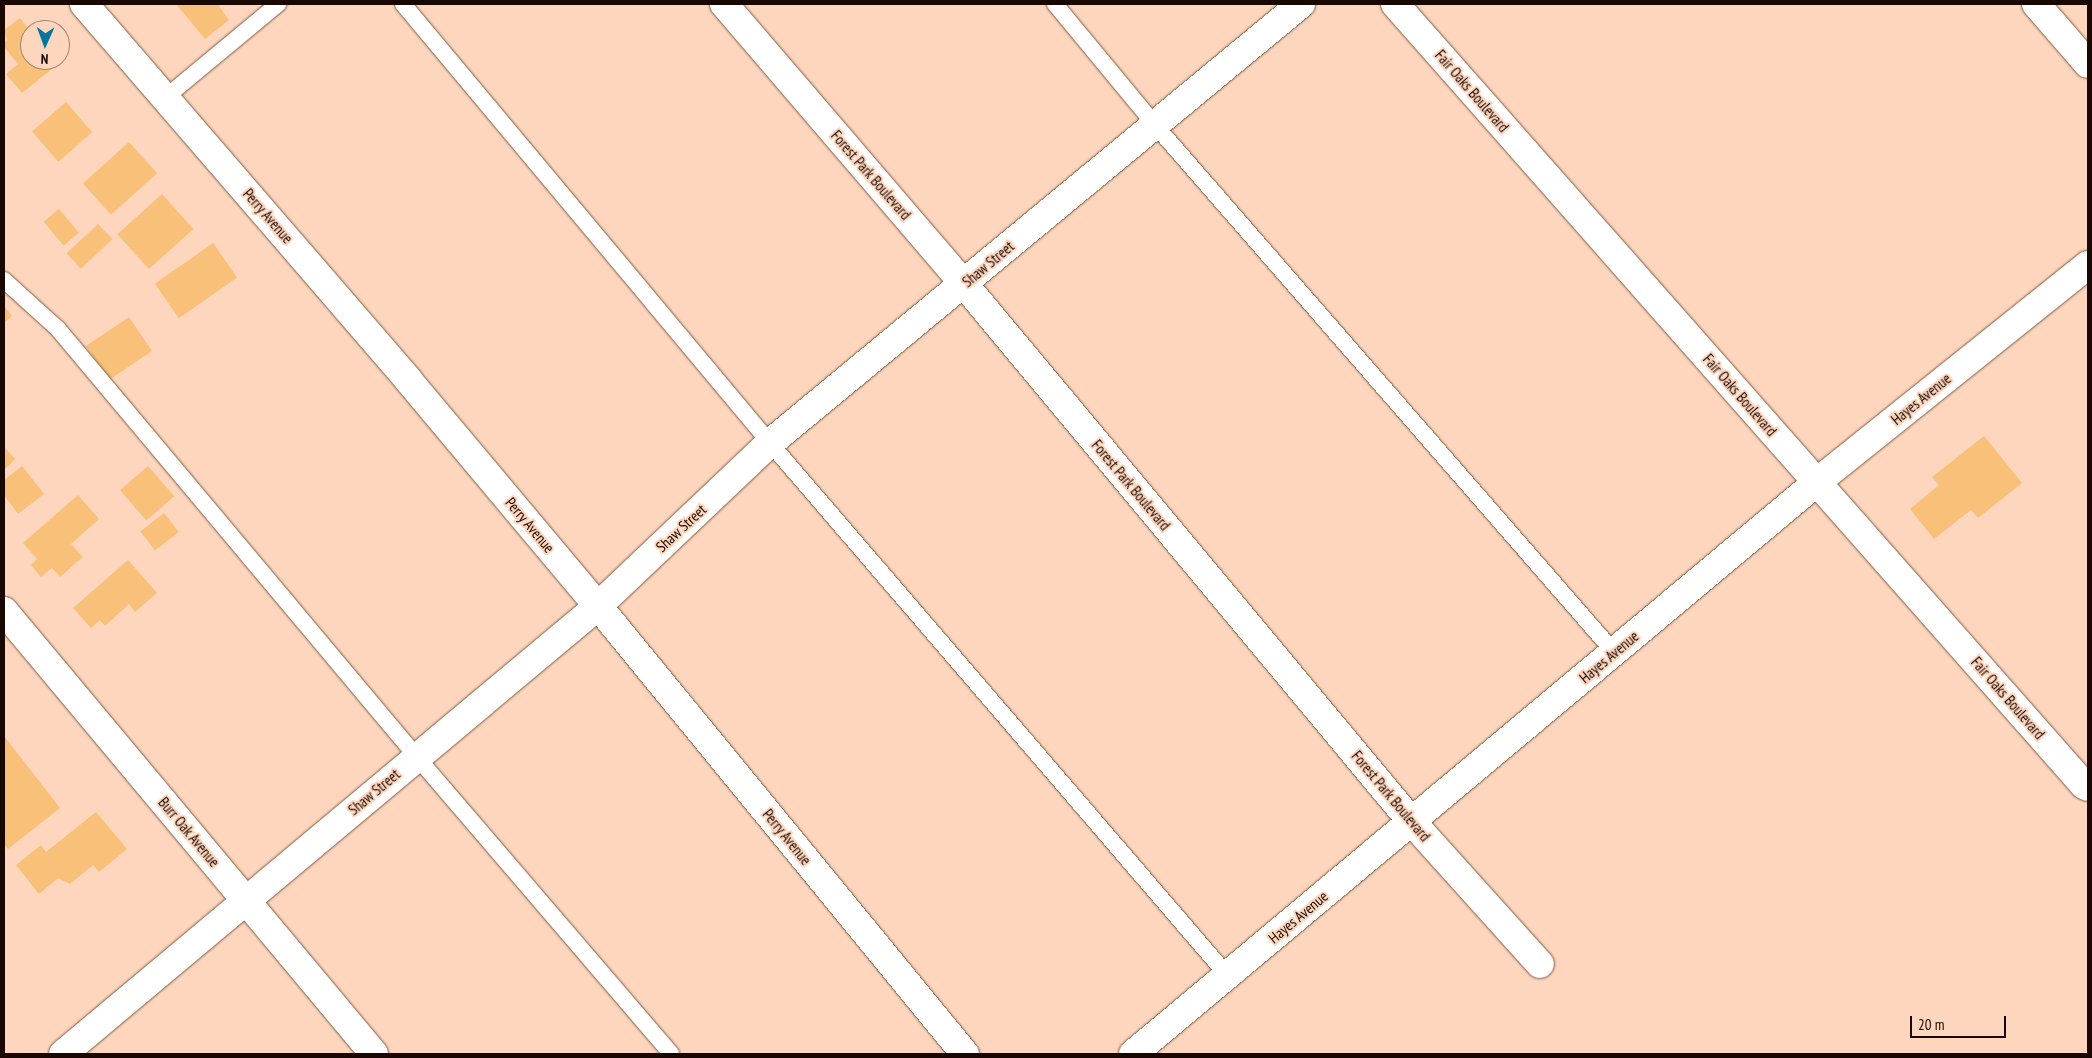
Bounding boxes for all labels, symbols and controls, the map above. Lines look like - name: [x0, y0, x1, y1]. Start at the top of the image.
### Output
- north arrow: [20, 20, 70, 70]
- street label: Fair Oaks Boulevard: [1431, 46, 1513, 136]
- text: N: [40, 50, 49, 68]
- street label: Forest Park Boulevard: [827, 127, 915, 223]
- street label: Perry Avenue: [239, 185, 297, 247]
- street label: Shaw Street: [958, 237, 1018, 291]
- street label: Fair Oaks Boulevard: [1699, 350, 1781, 440]
- street label: Hayes Avenue: [1887, 369, 1955, 429]
- street label: Forest Park Boulevard: [1088, 436, 1174, 534]
- street label: Perry Avenue: [501, 493, 559, 557]
- street label: Shaw Street: [652, 500, 710, 556]
- street label: Hayes Avenue: [1576, 627, 1642, 687]
- street label: Fair Oaks Boulevard: [1967, 653, 2049, 743]
- street label: Forest Park Boulevard: [1348, 747, 1434, 845]
- street label: Shaw Street: [344, 765, 404, 819]
- street label: Burr Oak Avenue: [154, 793, 224, 871]
- street label: Perry Avenue: [759, 805, 815, 869]
- street label: Hayes Avenue: [1265, 887, 1331, 947]
- scale bar: [1912, 1006, 2008, 1038]
- text: 20 m: [1918, 1015, 1944, 1034]

